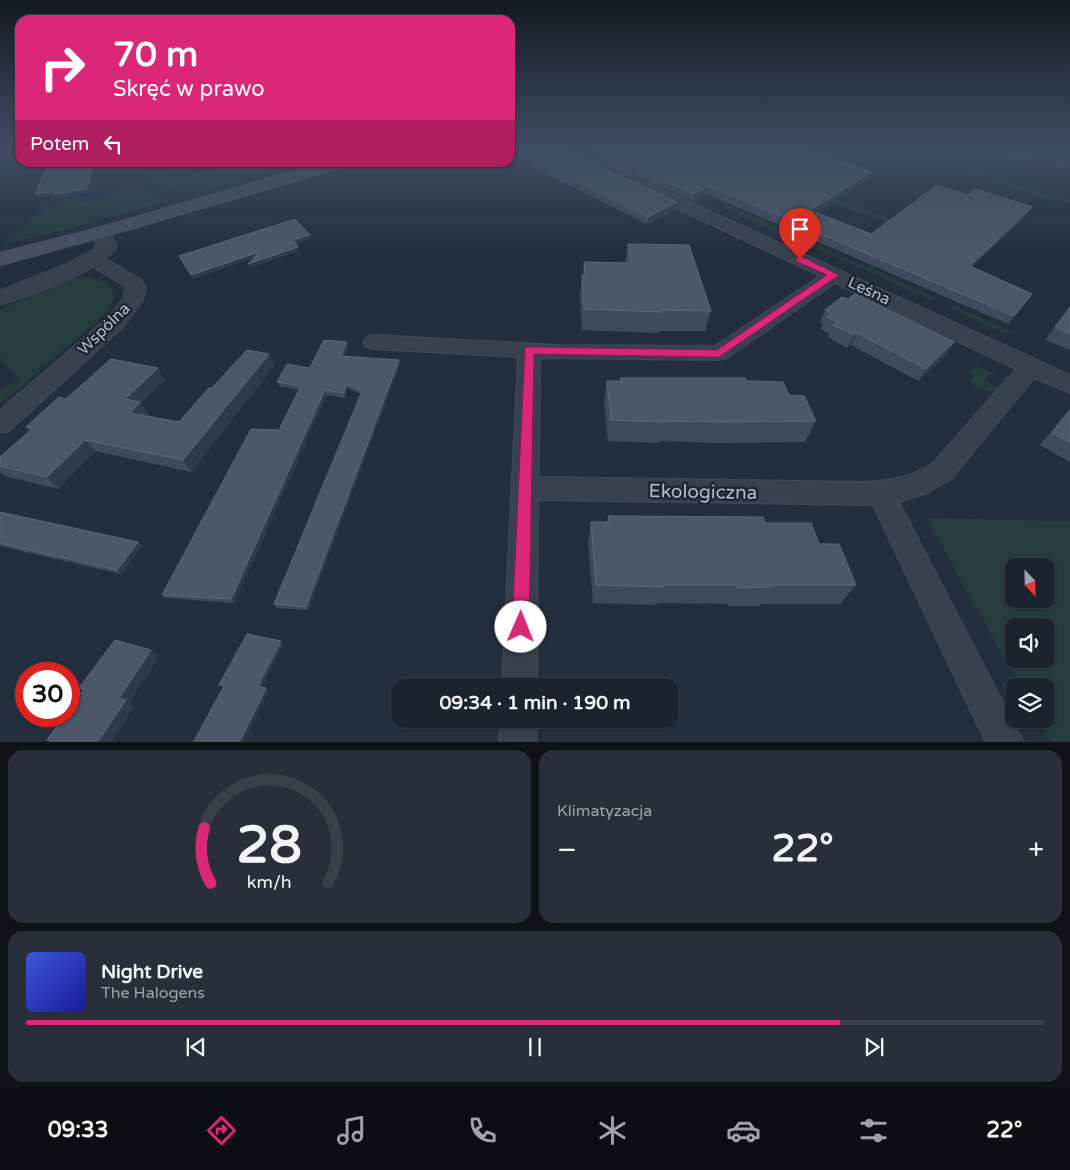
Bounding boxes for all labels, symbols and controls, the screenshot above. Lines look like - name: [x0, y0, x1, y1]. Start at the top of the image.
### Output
- text: 70 m: [113, 34, 198, 76]
- icon: right: [30, 35, 95, 100]
- text: Skręć w prawo: [113, 76, 265, 102]
- icon: left: [99, 130, 127, 158]
- text: Potem: [30, 133, 89, 155]
- pin: [779, 208, 821, 259]
- icon: arrive: [786, 215, 814, 243]
- street label: Leśna: [845, 272, 893, 310]
- street label: Wspólna: [74, 299, 134, 359]
- street label: Ekologiczna: [648, 480, 758, 504]
- north arrow: [1005, 558, 1055, 608]
- map controls: [1005, 558, 1055, 728]
- position arrow: [494, 600, 546, 652]
- button: sound: [1005, 618, 1055, 668]
- speed limit sign: 30: [15, 662, 80, 727]
- button: layers: [1005, 678, 1055, 728]
- text: 09:34 · 1 min · 190 m: [439, 692, 631, 714]
- text: Klimatyzacja: [557, 801, 652, 821]
- text: 28: [237, 814, 302, 877]
- text: 22°: [772, 826, 834, 872]
- text: −: [557, 833, 577, 867]
- text: +: [1028, 833, 1044, 867]
- text: km/h: [247, 872, 292, 893]
- text: Night Drive: [101, 961, 203, 983]
- text: The Halogens: [101, 983, 205, 1003]
- icon: previous: [182, 1033, 210, 1061]
- icon: pause: [521, 1033, 549, 1061]
- icon: next: [860, 1033, 888, 1061]
- icon: directions: [204, 1113, 239, 1148]
- icon: music: [334, 1113, 369, 1148]
- icon: phone: [465, 1113, 500, 1148]
- icon: climate: [595, 1113, 630, 1148]
- icon: car: [726, 1113, 761, 1148]
- icon: filters: [856, 1113, 891, 1148]
- text: 09:33: [48, 1117, 109, 1143]
- text: 22°: [986, 1117, 1022, 1143]

